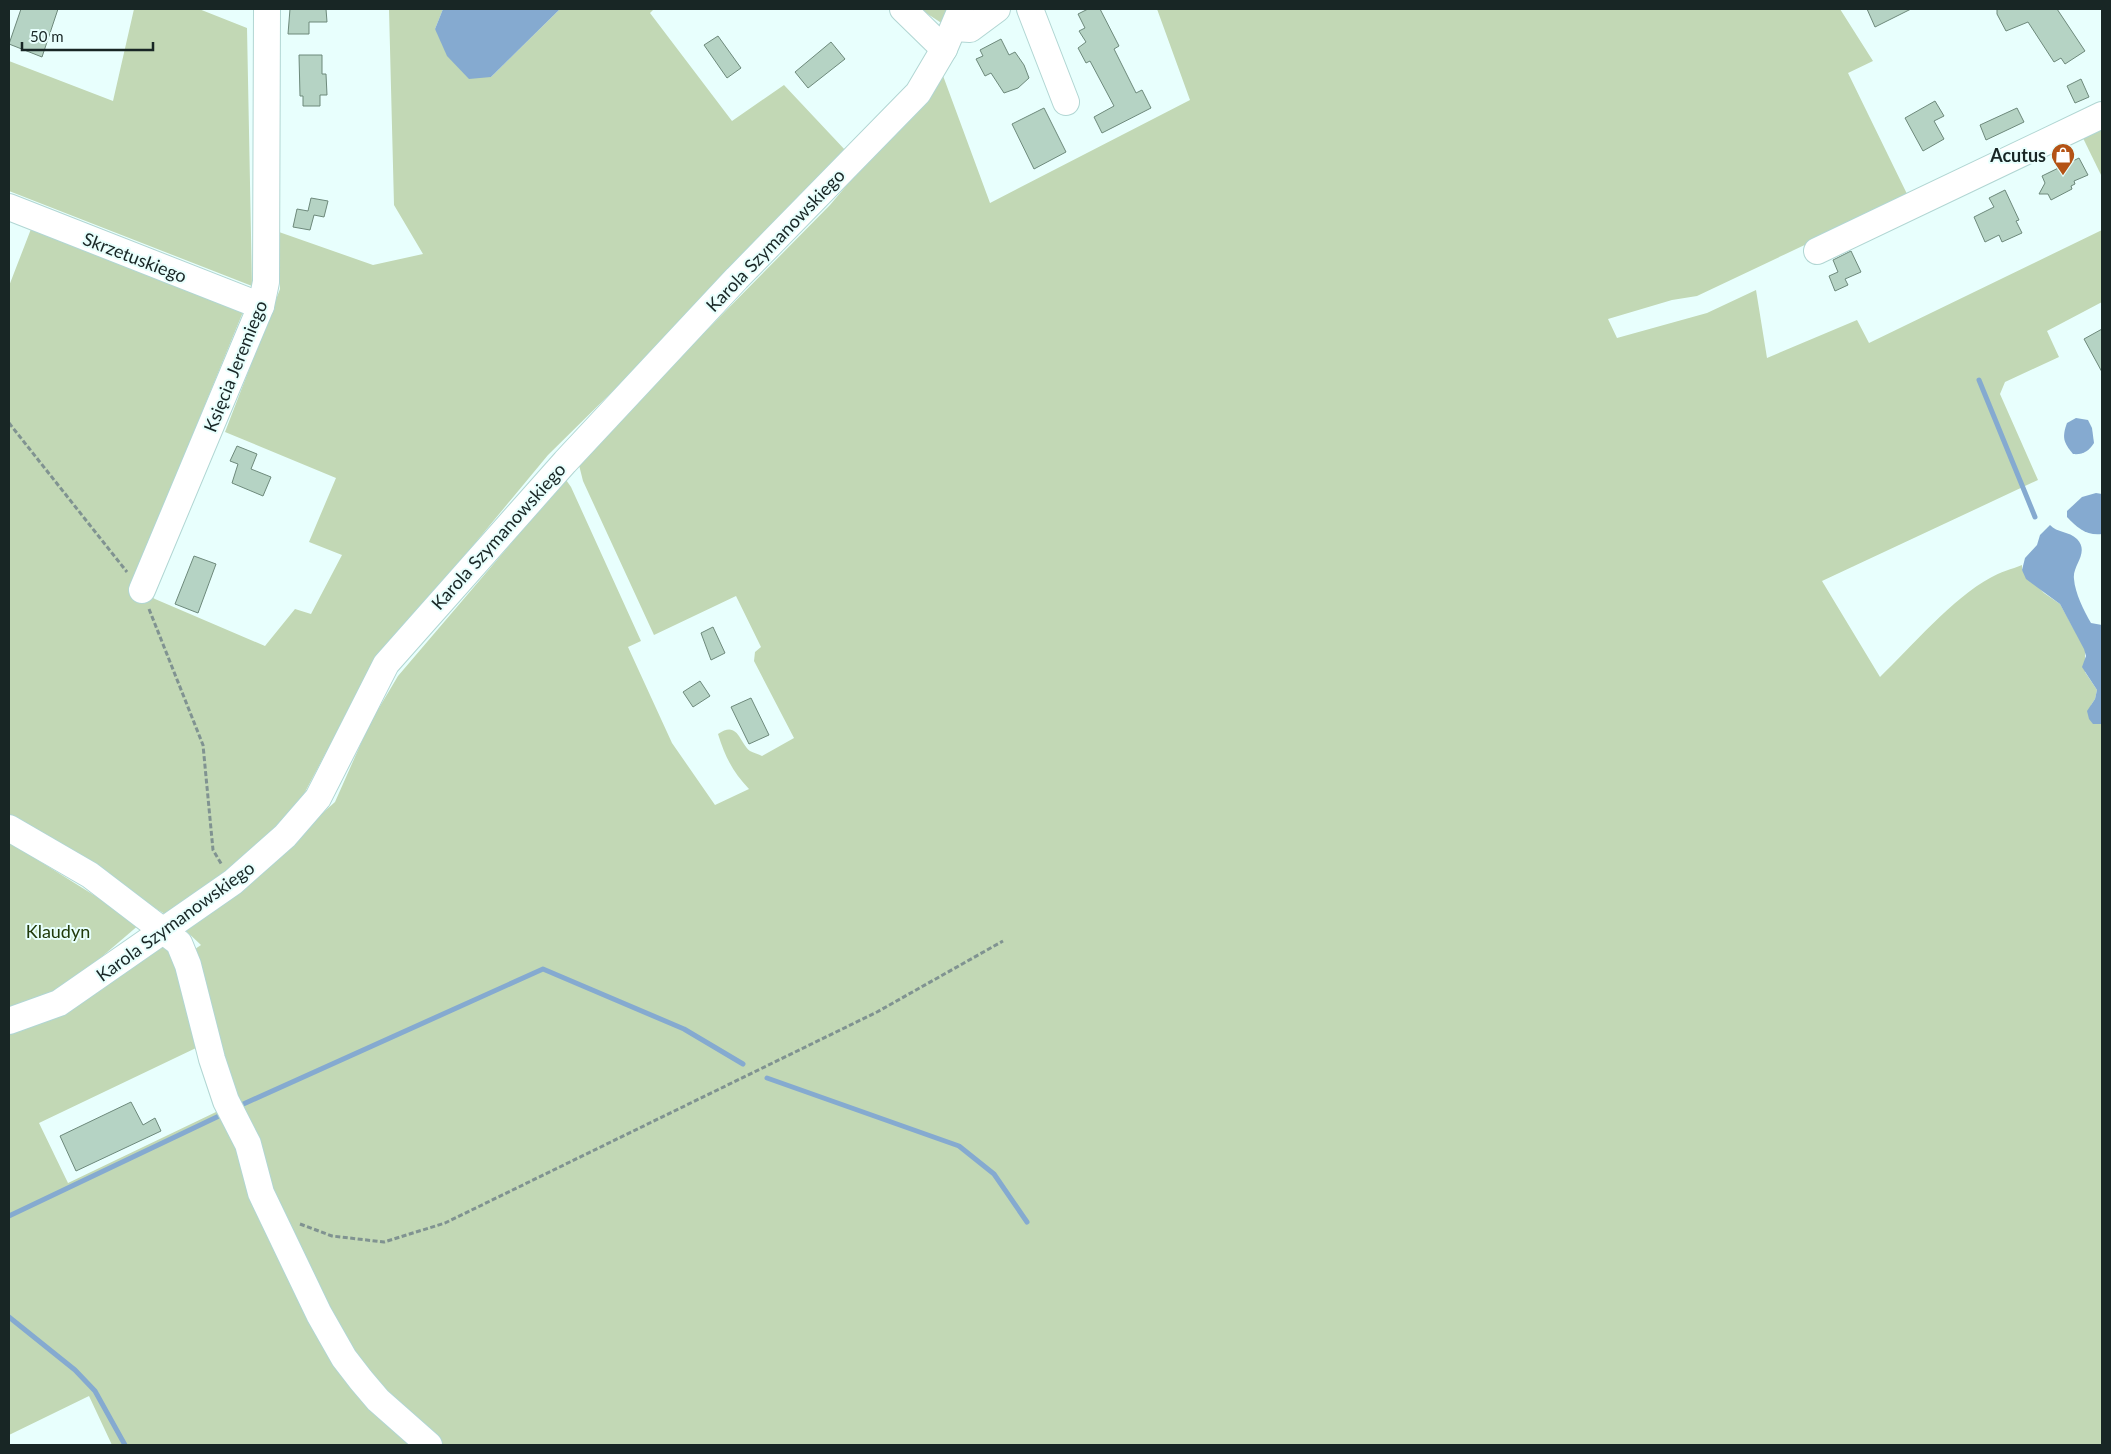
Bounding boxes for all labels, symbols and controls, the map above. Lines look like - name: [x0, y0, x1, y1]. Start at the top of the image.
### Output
- scale bar: [22, 20, 154, 52]
- text: 50 m: [30, 27, 64, 45]
- shop icon: Acutus: [2050, 142, 2076, 176]
- place label: Acutus: [1989, 144, 2046, 166]
- street label: Karola Szymanowskiego: [701, 164, 849, 316]
- street label: Skrzetuskiego: [80, 227, 190, 287]
- street label: Księcia Jeremiego: [199, 297, 271, 435]
- street label: Karola Szymanowskiego: [426, 458, 570, 614]
- street label: Karola Szymanowskiego: [92, 856, 258, 986]
- park label: Klaudyn: [26, 920, 90, 942]

